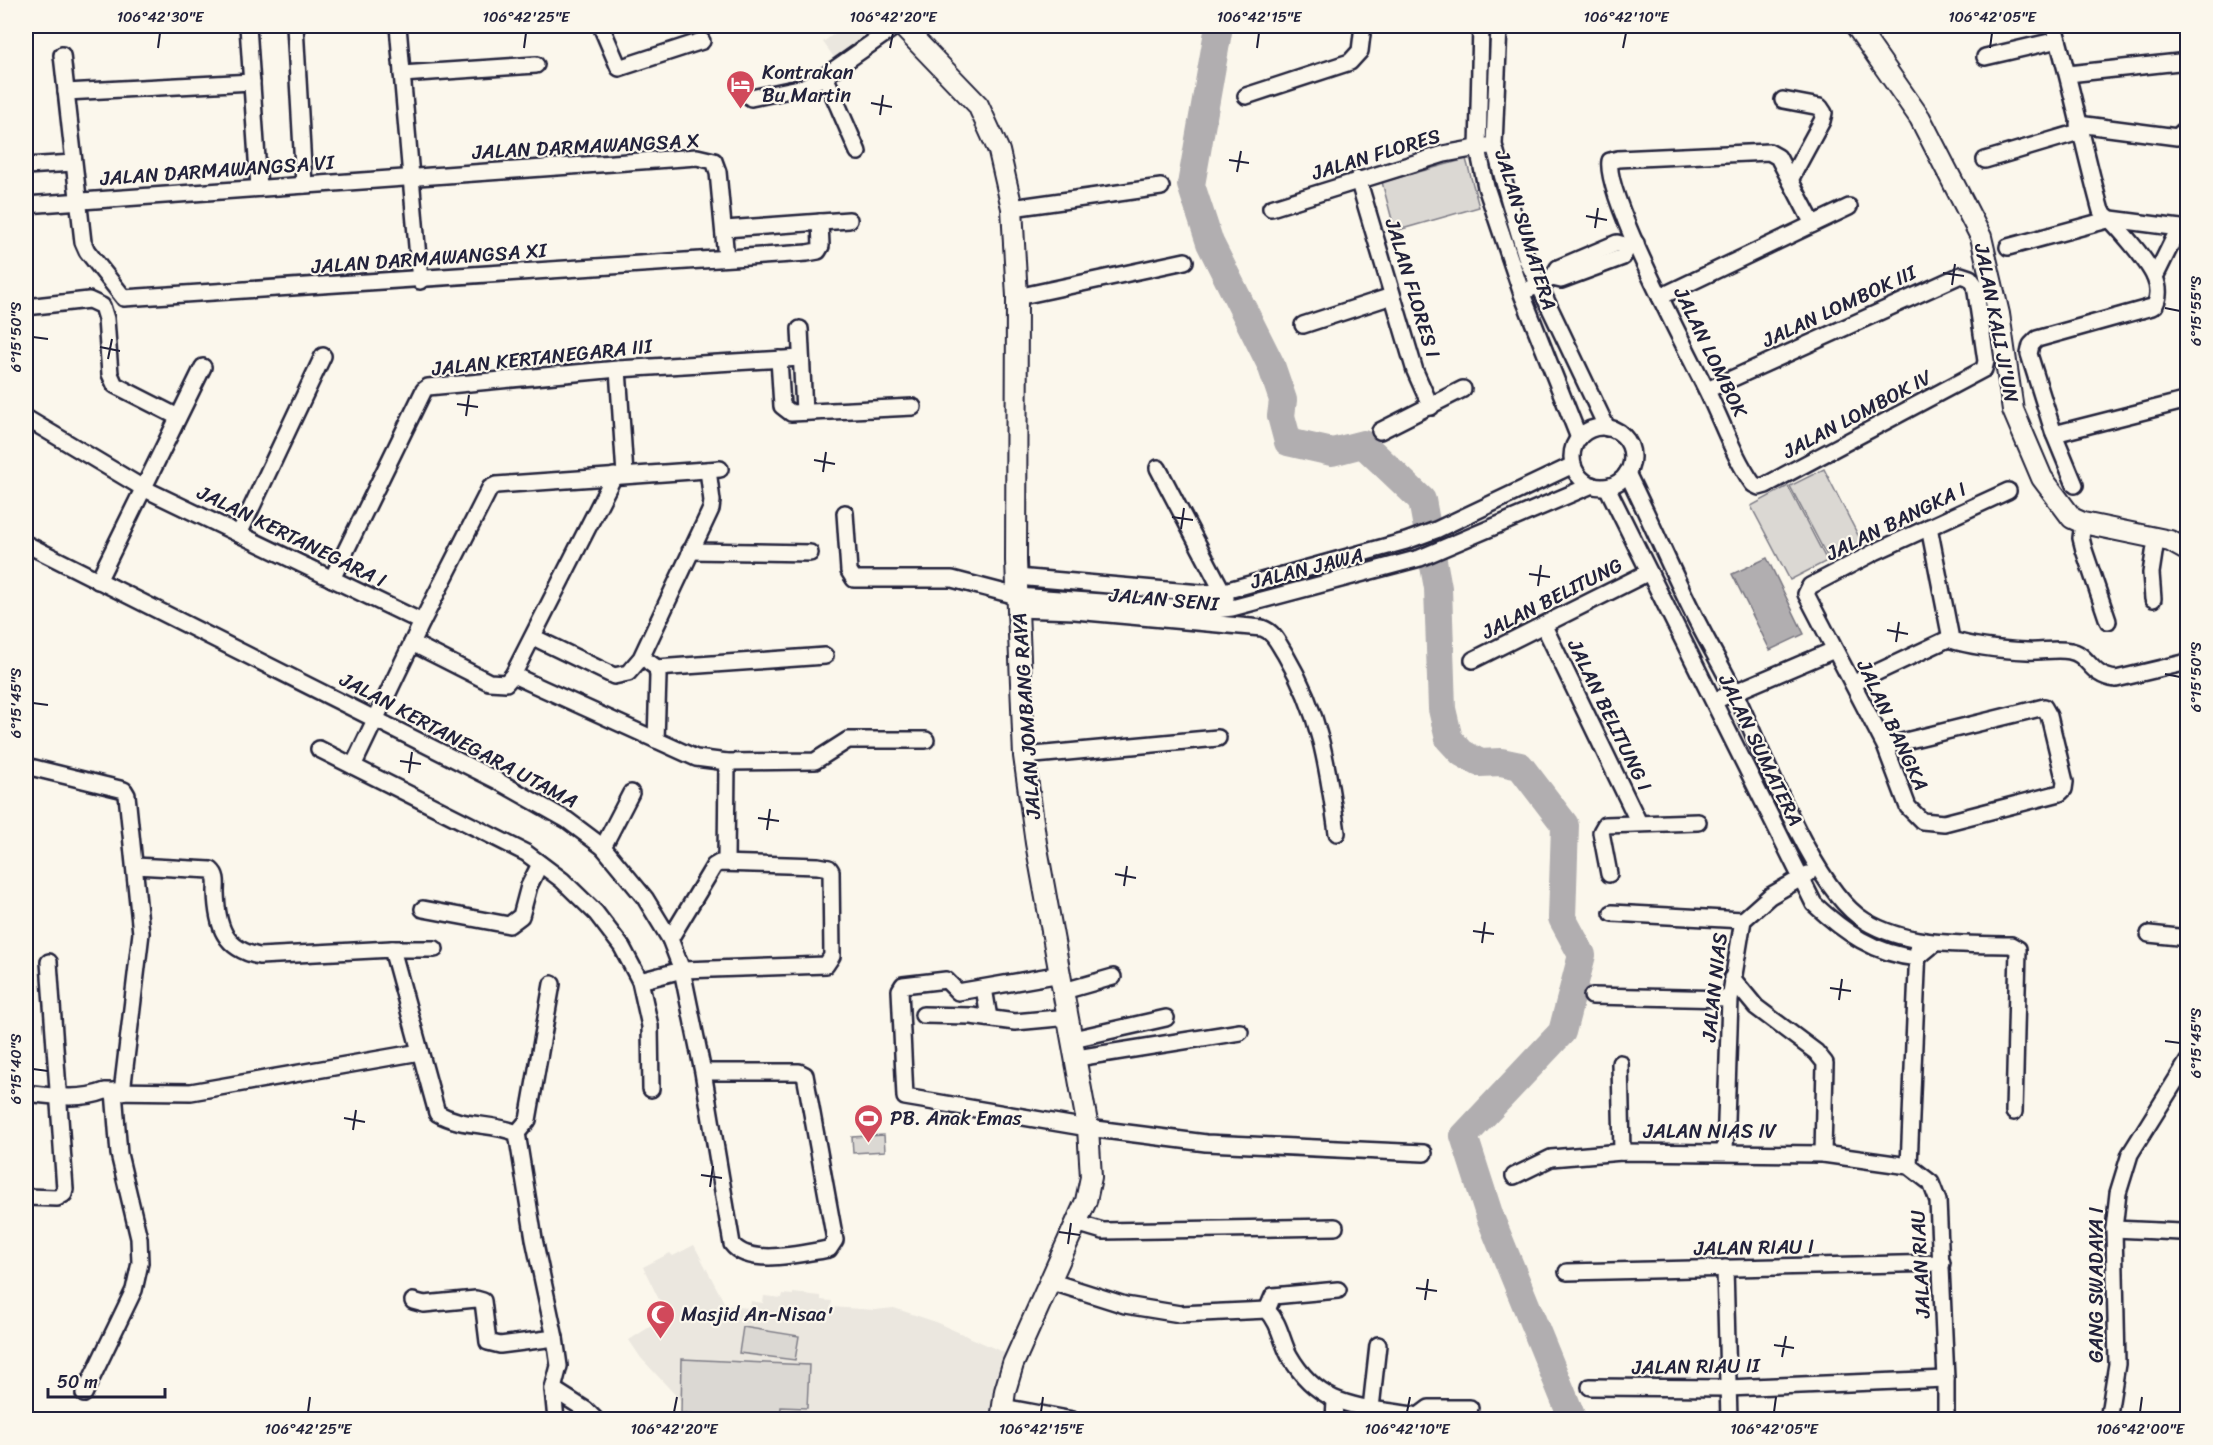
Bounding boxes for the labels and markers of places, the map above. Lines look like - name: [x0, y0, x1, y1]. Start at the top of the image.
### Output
- place label: Kontrakan Bu Martin: [762, 55, 854, 113]
- hotel icon: Kontrakan Bu Martin: [725, 68, 757, 110]
- place label: PB. Anak Emas: [890, 1101, 1022, 1136]
- sports icon: PB. Anak Emas: [853, 1102, 885, 1144]
- place label: Masjid An-Nisaa': [681, 1297, 834, 1332]
- mosque icon: Masjid An-Nisaa': [644, 1298, 676, 1340]

